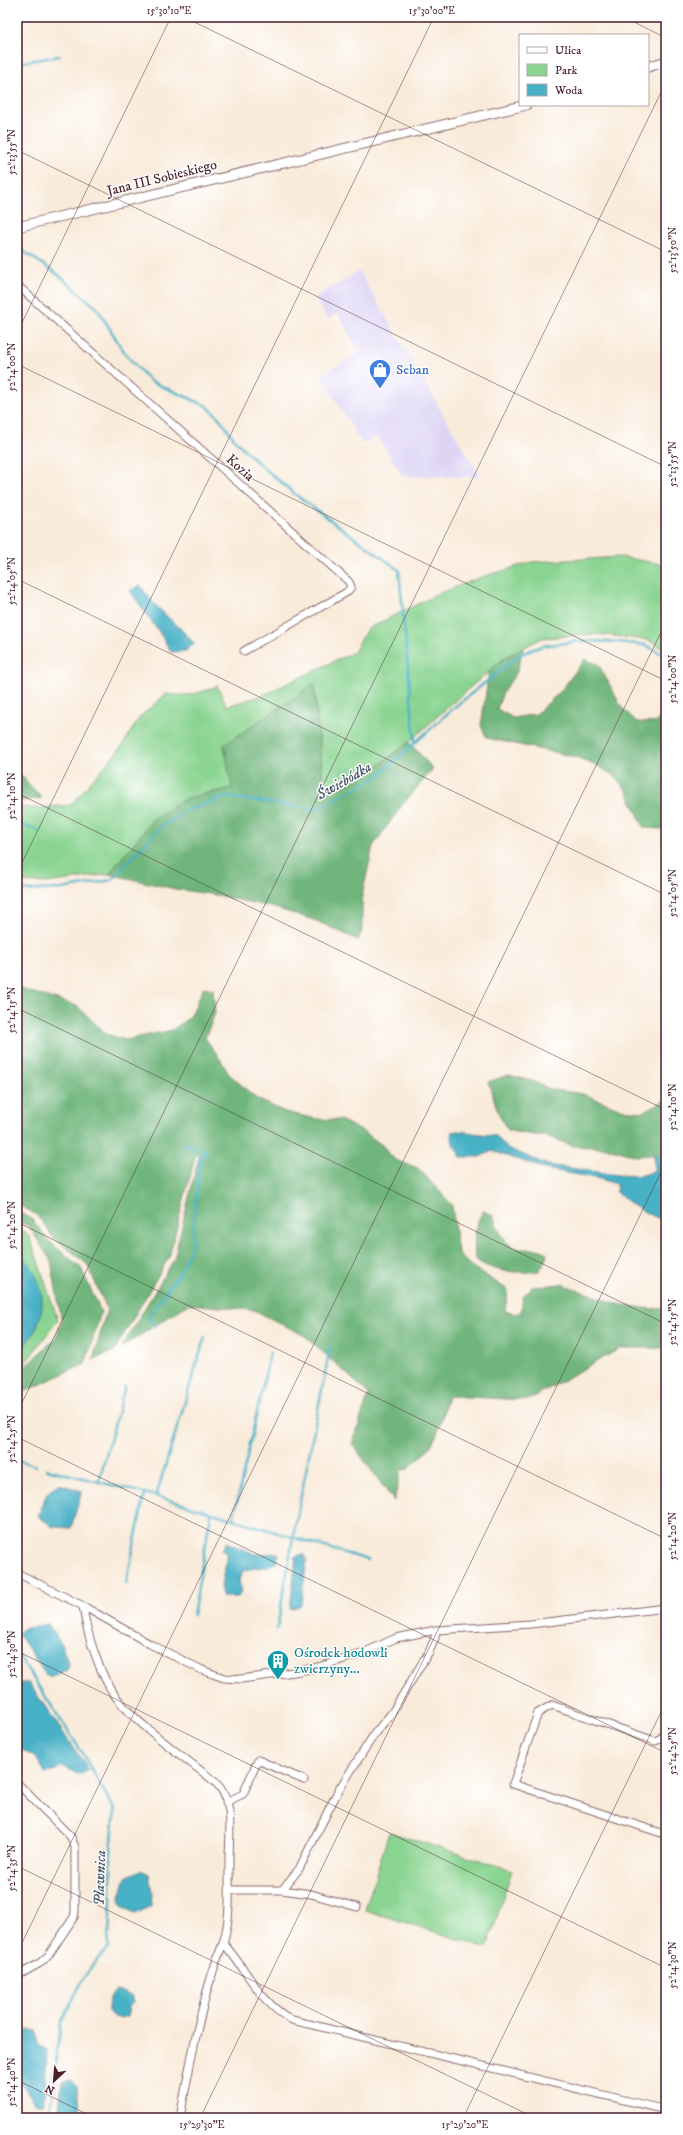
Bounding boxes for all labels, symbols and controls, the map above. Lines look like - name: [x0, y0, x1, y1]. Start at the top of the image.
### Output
- text: 15°30'10"E: [147, 5, 191, 17]
- text: 15°30'00"E: [409, 5, 455, 17]
- legend: [519, 34, 649, 106]
- text: Ulica: [555, 43, 582, 58]
- text: Park: [555, 63, 577, 78]
- text: Woda: [554, 83, 583, 98]
- text: 52°13'55"N: [6, 129, 18, 175]
- street label: Jana III Sobieskiego: [103, 156, 219, 201]
- text: 52°13'50"N: [667, 227, 679, 273]
- text: 52°14'00"N: [6, 342, 18, 392]
- shop icon: Seban: [367, 357, 393, 390]
- place label: Seban: [396, 361, 430, 379]
- text: 52°13'55"N: [667, 441, 679, 487]
- street label: Kozia: [222, 451, 258, 485]
- text: 52°14'05"N: [6, 557, 18, 605]
- text: 52°14'00"N: [667, 654, 679, 704]
- water label: Świebódka: [312, 758, 375, 805]
- text: 52°14'10"N: [6, 772, 18, 820]
- text: 52°14'05"N: [667, 869, 679, 917]
- text: 52°14'15"N: [6, 987, 18, 1033]
- text: 52°14'10"N: [667, 1083, 679, 1131]
- text: 52°14'20"N: [6, 1201, 18, 1249]
- text: 52°14'15"N: [667, 1299, 679, 1345]
- text: 52°14'25"N: [6, 1415, 18, 1463]
- text: 52°14'20"N: [667, 1512, 679, 1560]
- text: 52°14'30"N: [6, 1630, 18, 1678]
- place label: Ośrodek hodowli zwierzyny...: [294, 1644, 388, 1678]
- building icon: Ośrodek hodowli zwierzyny...: [265, 1648, 291, 1681]
- text: 52°14'25"N: [667, 1727, 679, 1775]
- text: 52°14'35"N: [6, 1845, 18, 1891]
- water label: Pławnica: [90, 1850, 110, 1906]
- text: 52°14'30"N: [667, 1941, 679, 1989]
- text: 52°14'40"N: [6, 2057, 18, 2107]
- north arrow: [34, 2061, 74, 2101]
- text: N: [43, 2081, 57, 2097]
- text: 15°29'30"E: [179, 2119, 225, 2131]
- text: 15°29'20"E: [442, 2119, 488, 2131]

